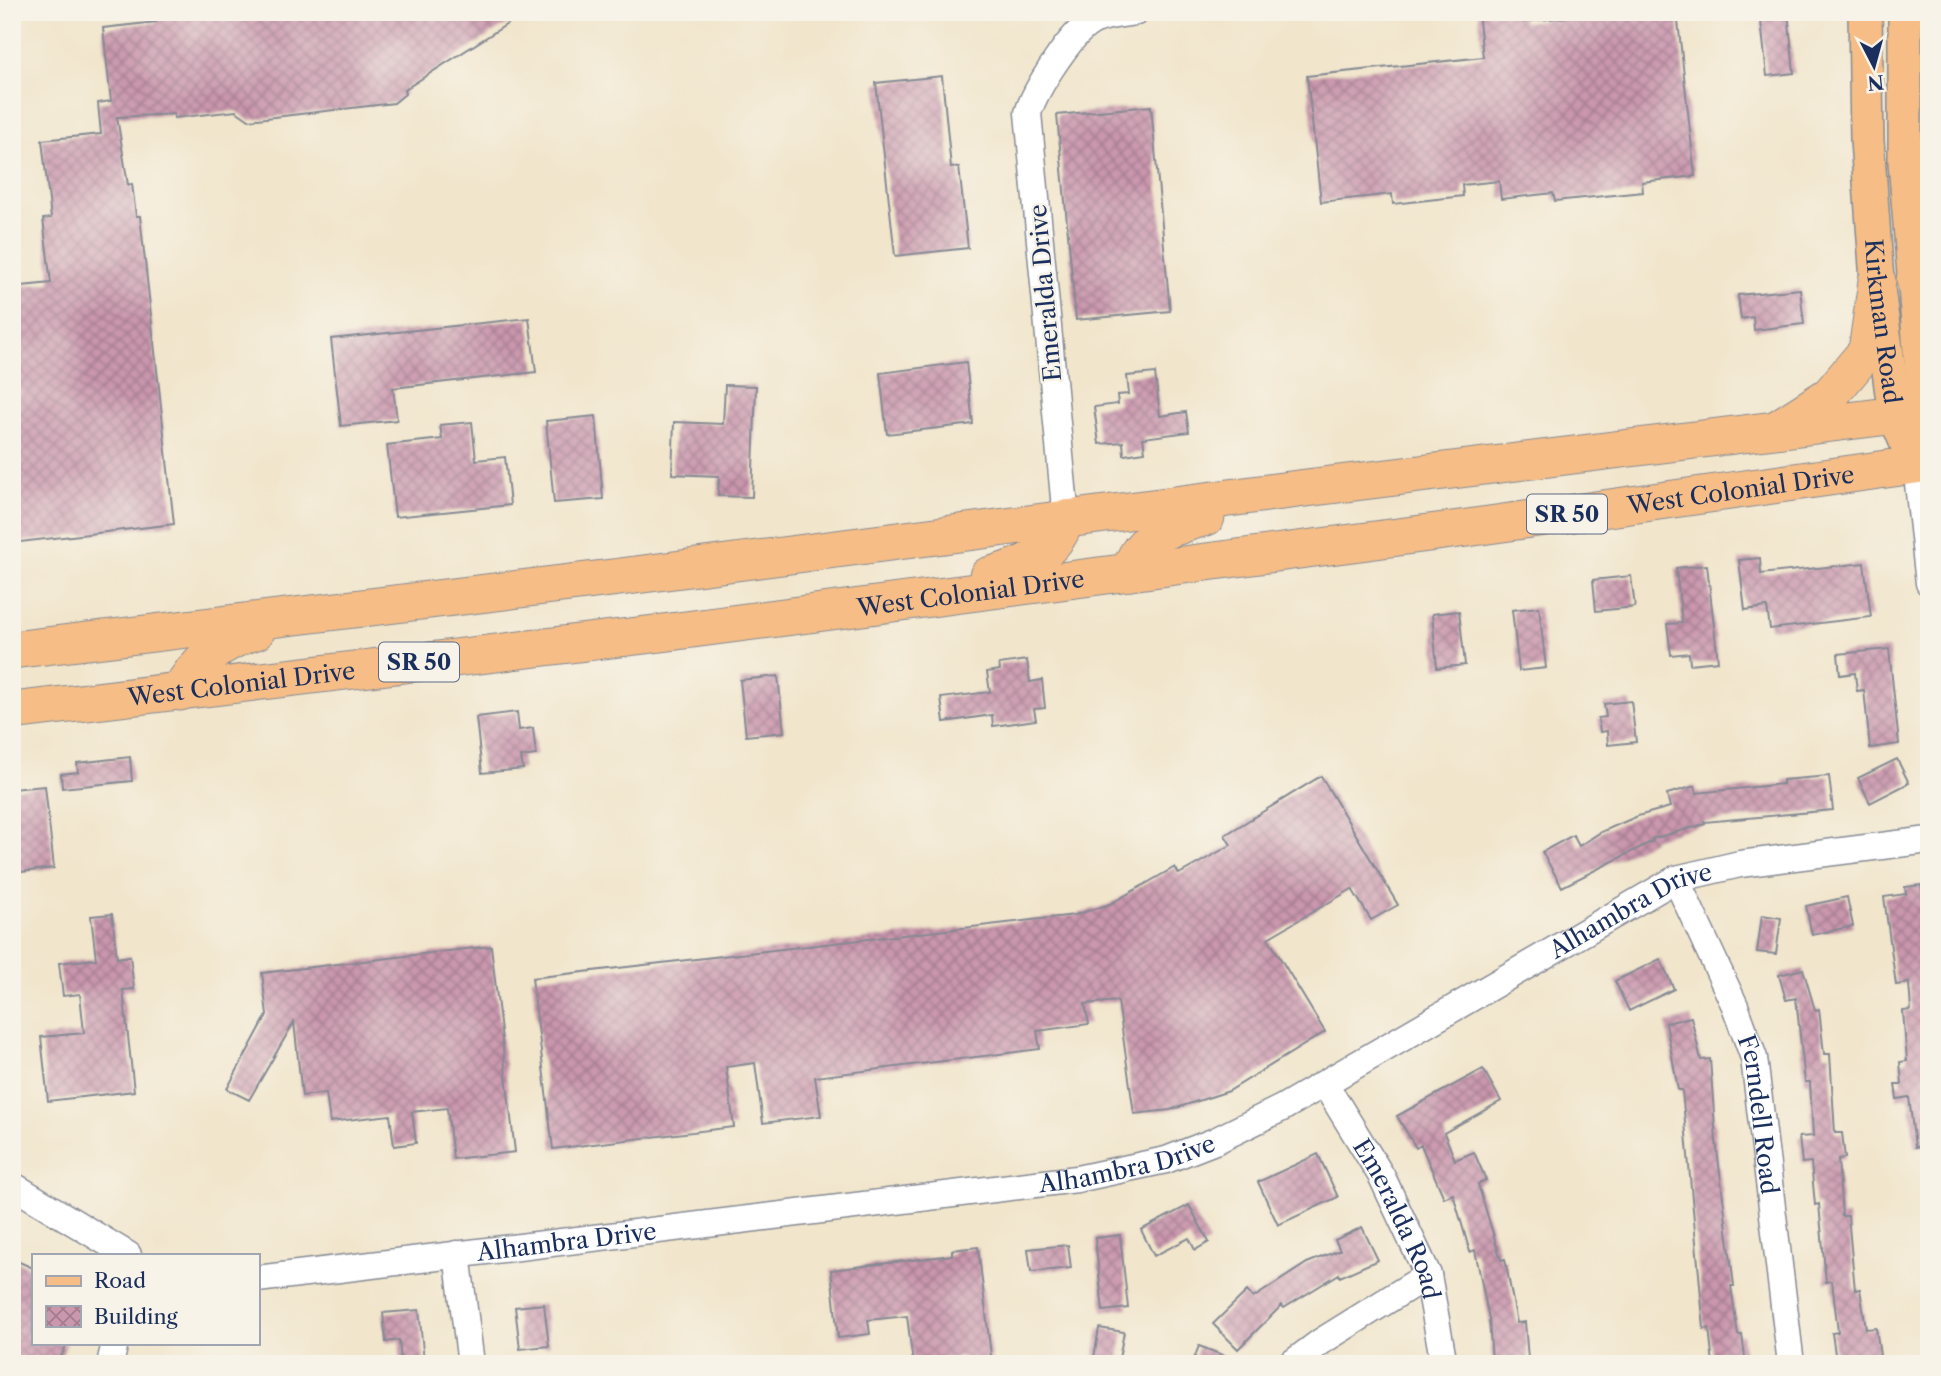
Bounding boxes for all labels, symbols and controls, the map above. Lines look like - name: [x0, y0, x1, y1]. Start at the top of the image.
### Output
- north arrow: [1840, 32, 1910, 102]
- text: N: [1866, 70, 1885, 95]
- street label: Emeralda Drive: [1023, 203, 1067, 383]
- street label: Kirkman Road: [1860, 238, 1908, 406]
- street label: West Colonial Drive: [1624, 459, 1856, 520]
- road number: SR 50: [1527, 494, 1607, 534]
- street label: West Colonial Drive: [854, 564, 1086, 622]
- road number: SR 50: [379, 642, 459, 682]
- street label: West Colonial Drive: [125, 655, 357, 712]
- street label: Alhambra Drive: [1543, 857, 1715, 965]
- street label: Ferndell Road: [1732, 1030, 1785, 1196]
- street label: Alhambra Drive: [1036, 1128, 1219, 1198]
- street label: Emeralda Road: [1347, 1133, 1447, 1302]
- street label: Alhambra Drive: [474, 1216, 658, 1267]
- legend: [32, 1254, 259, 1344]
- text: Road: [94, 1268, 146, 1293]
- text: Building: [94, 1304, 179, 1329]

